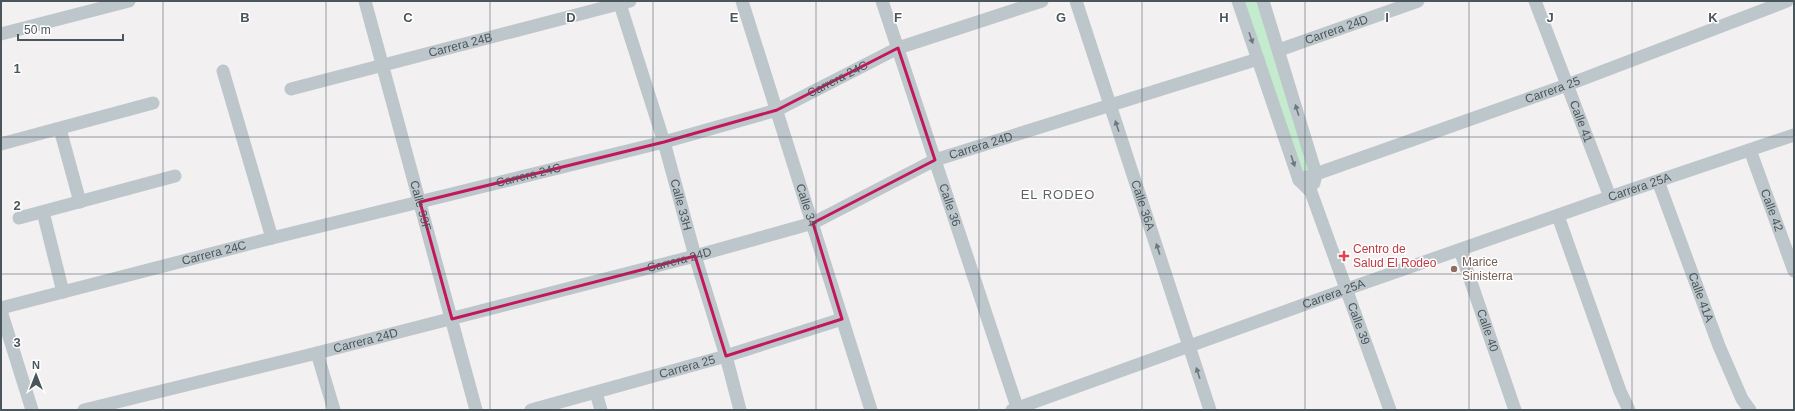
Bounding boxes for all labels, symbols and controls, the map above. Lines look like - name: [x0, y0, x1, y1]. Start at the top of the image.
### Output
- text: B: [240, 10, 250, 25]
- text: C: [403, 10, 413, 25]
- text: D: [566, 10, 576, 25]
- text: E: [730, 10, 739, 25]
- text: F: [894, 10, 902, 25]
- text: G: [1056, 10, 1066, 25]
- text: H: [1219, 10, 1229, 25]
- text: I: [1385, 10, 1389, 25]
- text: J: [1546, 10, 1554, 25]
- text: K: [1708, 10, 1718, 25]
- street label: Carrera 24D: [1303, 12, 1370, 47]
- scale bar: [18, 16, 123, 42]
- text: 50 m: [24, 23, 51, 37]
- street label: Carrera 24B: [427, 30, 494, 60]
- one-way arrow: [1248, 32, 1254, 44]
- street label: Carrera 24C: [805, 57, 870, 100]
- text: 1: [13, 61, 21, 76]
- street label: Carrera 25: [1523, 74, 1582, 106]
- street label: Calle 41: [1567, 98, 1596, 145]
- one-way arrow: [1294, 104, 1300, 116]
- one-way arrow: [1114, 119, 1120, 131]
- street label: Carrera 24D: [947, 129, 1015, 162]
- one-way arrow: [1290, 155, 1296, 167]
- street label: Carrera 24C: [495, 160, 563, 190]
- street label: Carrera 25A: [1606, 170, 1673, 204]
- street label: Calle 33H: [667, 177, 695, 232]
- street label: Calle 36A: [1128, 178, 1158, 232]
- street label: Calle 33F: [407, 179, 434, 232]
- street label: Calle 34: [793, 182, 820, 229]
- street label: Calle 36: [936, 182, 964, 228]
- district label: EL RODEO: [1021, 187, 1095, 202]
- street label: Calle 42: [1758, 187, 1786, 234]
- text: 2: [13, 198, 21, 213]
- street label: Carrera 24C: [180, 238, 248, 268]
- place label: Centro de Salud El Rodeo: [1353, 242, 1437, 270]
- one-way arrow: [1154, 243, 1160, 255]
- street label: Carrera 24D: [646, 245, 714, 275]
- marker: Centro de Salud El Rodeo: [1338, 250, 1350, 262]
- place label: Marice Sinisterra: [1462, 255, 1513, 283]
- marker: Marice Sinisterra: [1449, 264, 1459, 274]
- street label: Calle 41A: [1685, 270, 1717, 324]
- street label: Carrera 25A: [1300, 276, 1367, 312]
- street label: Calle 39: [1345, 300, 1373, 347]
- street label: Calle 40: [1474, 307, 1502, 354]
- street label: Carrera 24D: [332, 325, 400, 356]
- text: 3: [13, 335, 21, 350]
- street label: Carrera 25: [658, 352, 717, 381]
- north arrow: [16, 355, 56, 395]
- text: N: [32, 359, 40, 371]
- one-way arrow: [1195, 367, 1201, 379]

